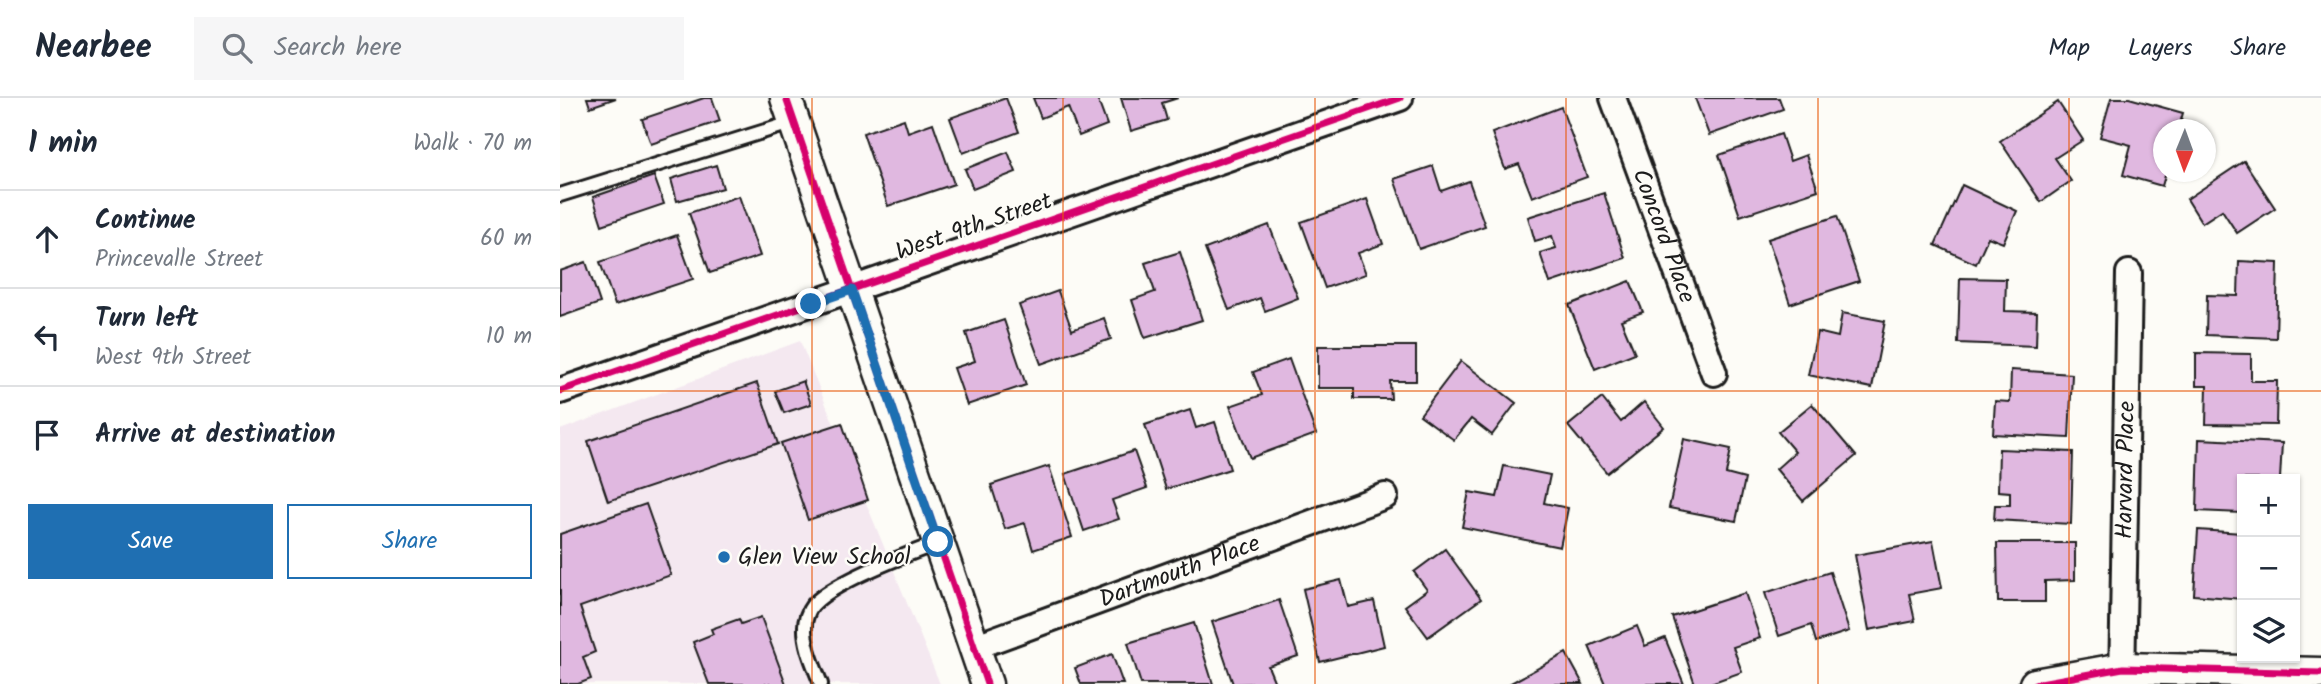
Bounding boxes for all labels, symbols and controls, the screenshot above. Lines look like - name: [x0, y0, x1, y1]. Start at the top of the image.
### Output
- search box: [194, 17, 684, 80]
- text: Nearbee: [35, 22, 152, 75]
- text: Search here: [274, 27, 402, 69]
- icon: search: [218, 29, 256, 67]
- text: Map: [2048, 29, 2090, 68]
- text: Layers: [2128, 29, 2192, 68]
- text: Share: [2230, 29, 2286, 68]
- north arrow: [2153, 119, 2216, 182]
- text: 1 min: [28, 120, 98, 168]
- text: Walk · 70 m: [413, 126, 532, 162]
- street label: Concord Place: [1621, 163, 1706, 309]
- street label: West 9th Street: [891, 182, 1058, 272]
- text: Continue: [95, 200, 196, 242]
- icon: ahead: [28, 220, 66, 258]
- text: 60 m: [480, 221, 532, 257]
- text: Princevalle Street: [95, 242, 263, 278]
- route end: [795, 288, 826, 319]
- text: Turn left: [95, 298, 198, 340]
- icon: left: [28, 318, 66, 356]
- text: 10 m: [486, 319, 532, 355]
- text: West 9th Street: [95, 340, 251, 376]
- street label: Harvard Place: [2105, 401, 2146, 539]
- text: Arrive at destination: [95, 414, 335, 456]
- icon: arrive: [28, 416, 66, 454]
- map controls: [2237, 474, 2300, 663]
- button: +: [2237, 474, 2300, 537]
- button: Save: [28, 504, 273, 579]
- button: Share: [287, 504, 532, 579]
- street label: Dartmouth Place: [1094, 524, 1266, 619]
- route start: [922, 526, 953, 557]
- button: −: [2237, 537, 2300, 600]
- place label: Glen View School: [738, 538, 911, 577]
- marker: Glen View School: [716, 549, 732, 565]
- button: layers: [2237, 600, 2300, 663]

